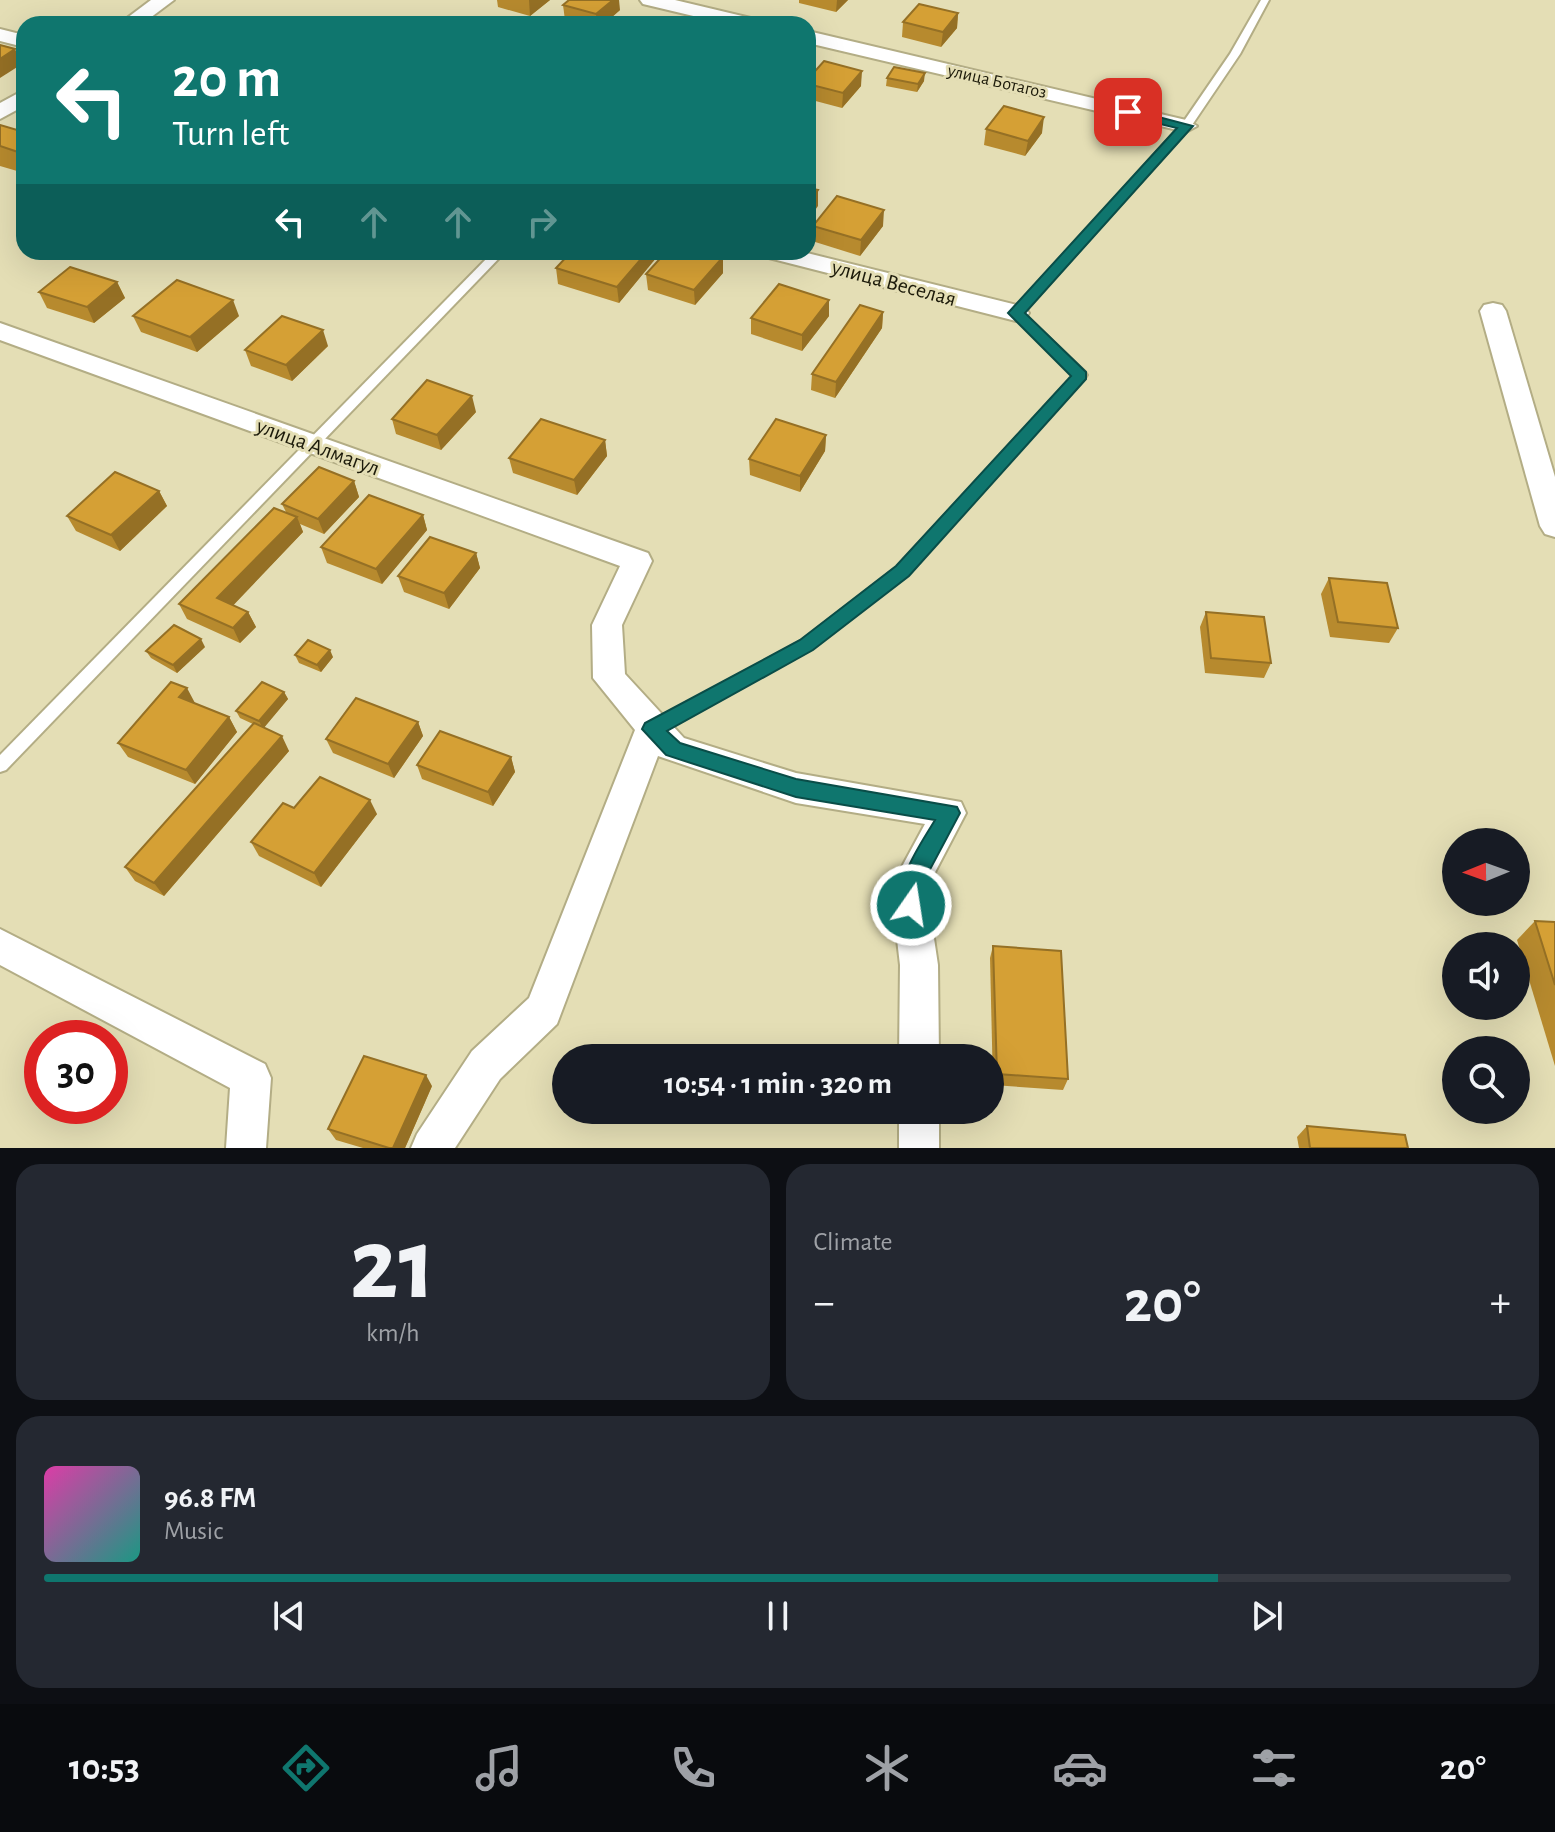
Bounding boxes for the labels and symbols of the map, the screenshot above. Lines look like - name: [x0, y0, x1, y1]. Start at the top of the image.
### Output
- street label: улица Ботагоз: [945, 62, 1048, 102]
- pin: [1094, 78, 1162, 146]
- street label: улица Веселая: [829, 256, 959, 310]
- street label: улица Алмагул: [253, 414, 382, 479]
- north arrow: [1442, 828, 1530, 916]
- position arrow: [869, 863, 953, 947]
- speed limit sign: 30: [24, 1020, 128, 1124]

